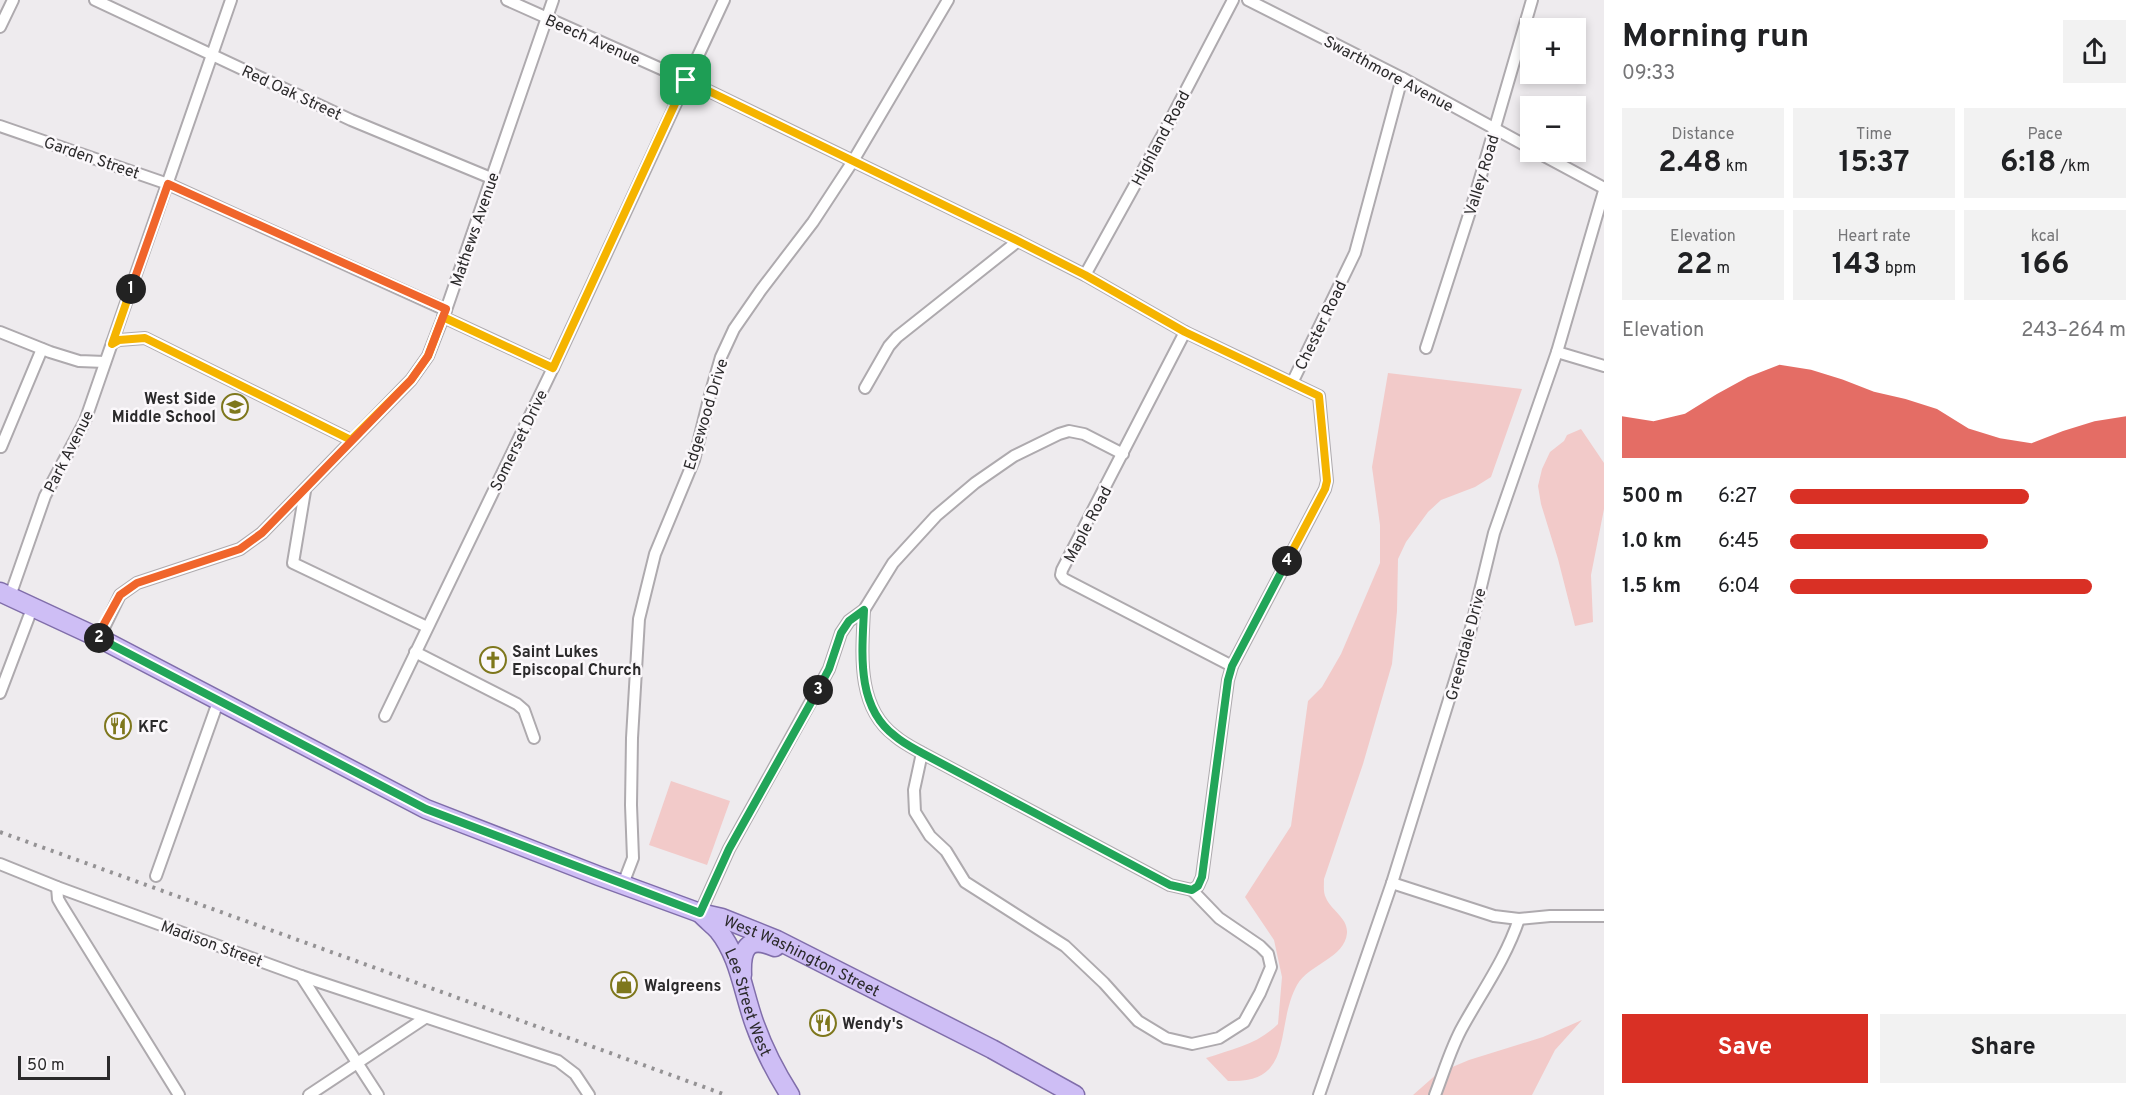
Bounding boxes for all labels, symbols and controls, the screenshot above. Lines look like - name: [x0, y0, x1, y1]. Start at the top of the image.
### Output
- street label: Beech Avenue: [542, 11, 643, 71]
- text: Morning run: [1622, 17, 1809, 59]
- map controls: [1520, 18, 1586, 162]
- button: +: [1520, 18, 1586, 84]
- button: share: [2063, 20, 2126, 83]
- street label: Swarthmore Avenue: [1320, 32, 1456, 117]
- pin: [660, 54, 711, 105]
- text: 09:33: [1622, 61, 1675, 87]
- street label: Red Oak Street: [238, 62, 344, 126]
- icon: arrive: [669, 63, 702, 96]
- street label: Highland Road: [1128, 88, 1195, 190]
- button: −: [1520, 96, 1586, 162]
- text: Distance: [1672, 125, 1734, 145]
- text: Time: [1856, 125, 1892, 145]
- text: Pace: [2027, 125, 2063, 145]
- street label: Garden Street: [41, 133, 142, 185]
- street label: Valley Road: [1461, 133, 1505, 219]
- text: 2.48: [1658, 145, 1722, 182]
- text: 15:37: [1838, 145, 1910, 182]
- text: 6:18: [2000, 145, 2057, 182]
- text: km: [1722, 157, 1748, 177]
- text: /km: [2057, 157, 2090, 177]
- street label: Mathews Avenue: [447, 170, 505, 289]
- text: Elevation: [1670, 227, 1736, 247]
- text: Heart rate: [1837, 227, 1911, 247]
- text: kcal: [2031, 227, 2059, 247]
- text: 22: [1676, 247, 1713, 284]
- text: 143: [1832, 247, 1881, 284]
- text: 166: [2021, 247, 2069, 284]
- text: m: [1713, 259, 1730, 279]
- text: bpm: [1881, 259, 1916, 279]
- pin: 1: [116, 274, 146, 304]
- street label: Chester Road: [1292, 278, 1352, 374]
- text: 1: [128, 279, 134, 299]
- text: Elevation: [1622, 318, 1704, 344]
- text: 243–264 m: [2021, 318, 2126, 344]
- street label: Edgewood Drive: [680, 356, 733, 473]
- street label: Somerset Drive: [487, 387, 553, 495]
- place label: West Side Middle School: [112, 390, 216, 428]
- school or university icon: West Side Middle School: [220, 392, 250, 422]
- street label: Park Avenue: [41, 407, 99, 496]
- street label: Maple Road: [1060, 483, 1117, 567]
- text: 500 m: [1622, 484, 1683, 510]
- text: 6:27: [1718, 484, 1757, 510]
- text: 1.0 km: [1622, 529, 1682, 555]
- text: 6:45: [1718, 529, 1759, 555]
- pin: 4: [1272, 546, 1302, 576]
- text: 4: [1282, 551, 1292, 571]
- text: 1.5 km: [1622, 574, 1681, 600]
- text: 6:04: [1718, 574, 1760, 600]
- street label: Greendale Drive: [1442, 586, 1492, 703]
- pin: 2: [84, 623, 114, 653]
- text: 2: [94, 628, 104, 648]
- place label: Saint Lukes Episcopal Church: [512, 643, 641, 681]
- church icon: Saint Lukes Episcopal Church: [478, 645, 508, 675]
- pin: 3: [803, 675, 833, 705]
- text: 3: [813, 680, 823, 700]
- restaurant icon: KFC: [103, 711, 133, 741]
- place label: KFC: [138, 718, 168, 738]
- street label: West Washington Street: [720, 912, 882, 1002]
- street label: Madison Street: [158, 917, 265, 973]
- street label: Lee Street West: [719, 945, 775, 1060]
- shop icon: Walgreens: [609, 970, 639, 1000]
- place label: Walgreens: [644, 977, 722, 997]
- restaurant icon: Wendy's: [808, 1008, 838, 1038]
- button: Save: [1622, 1014, 1868, 1083]
- button: Share: [1880, 1014, 2126, 1083]
- place label: Wendy's: [842, 1015, 904, 1035]
- scale bar: [18, 1053, 110, 1080]
- text: 50 m: [27, 1056, 65, 1076]

